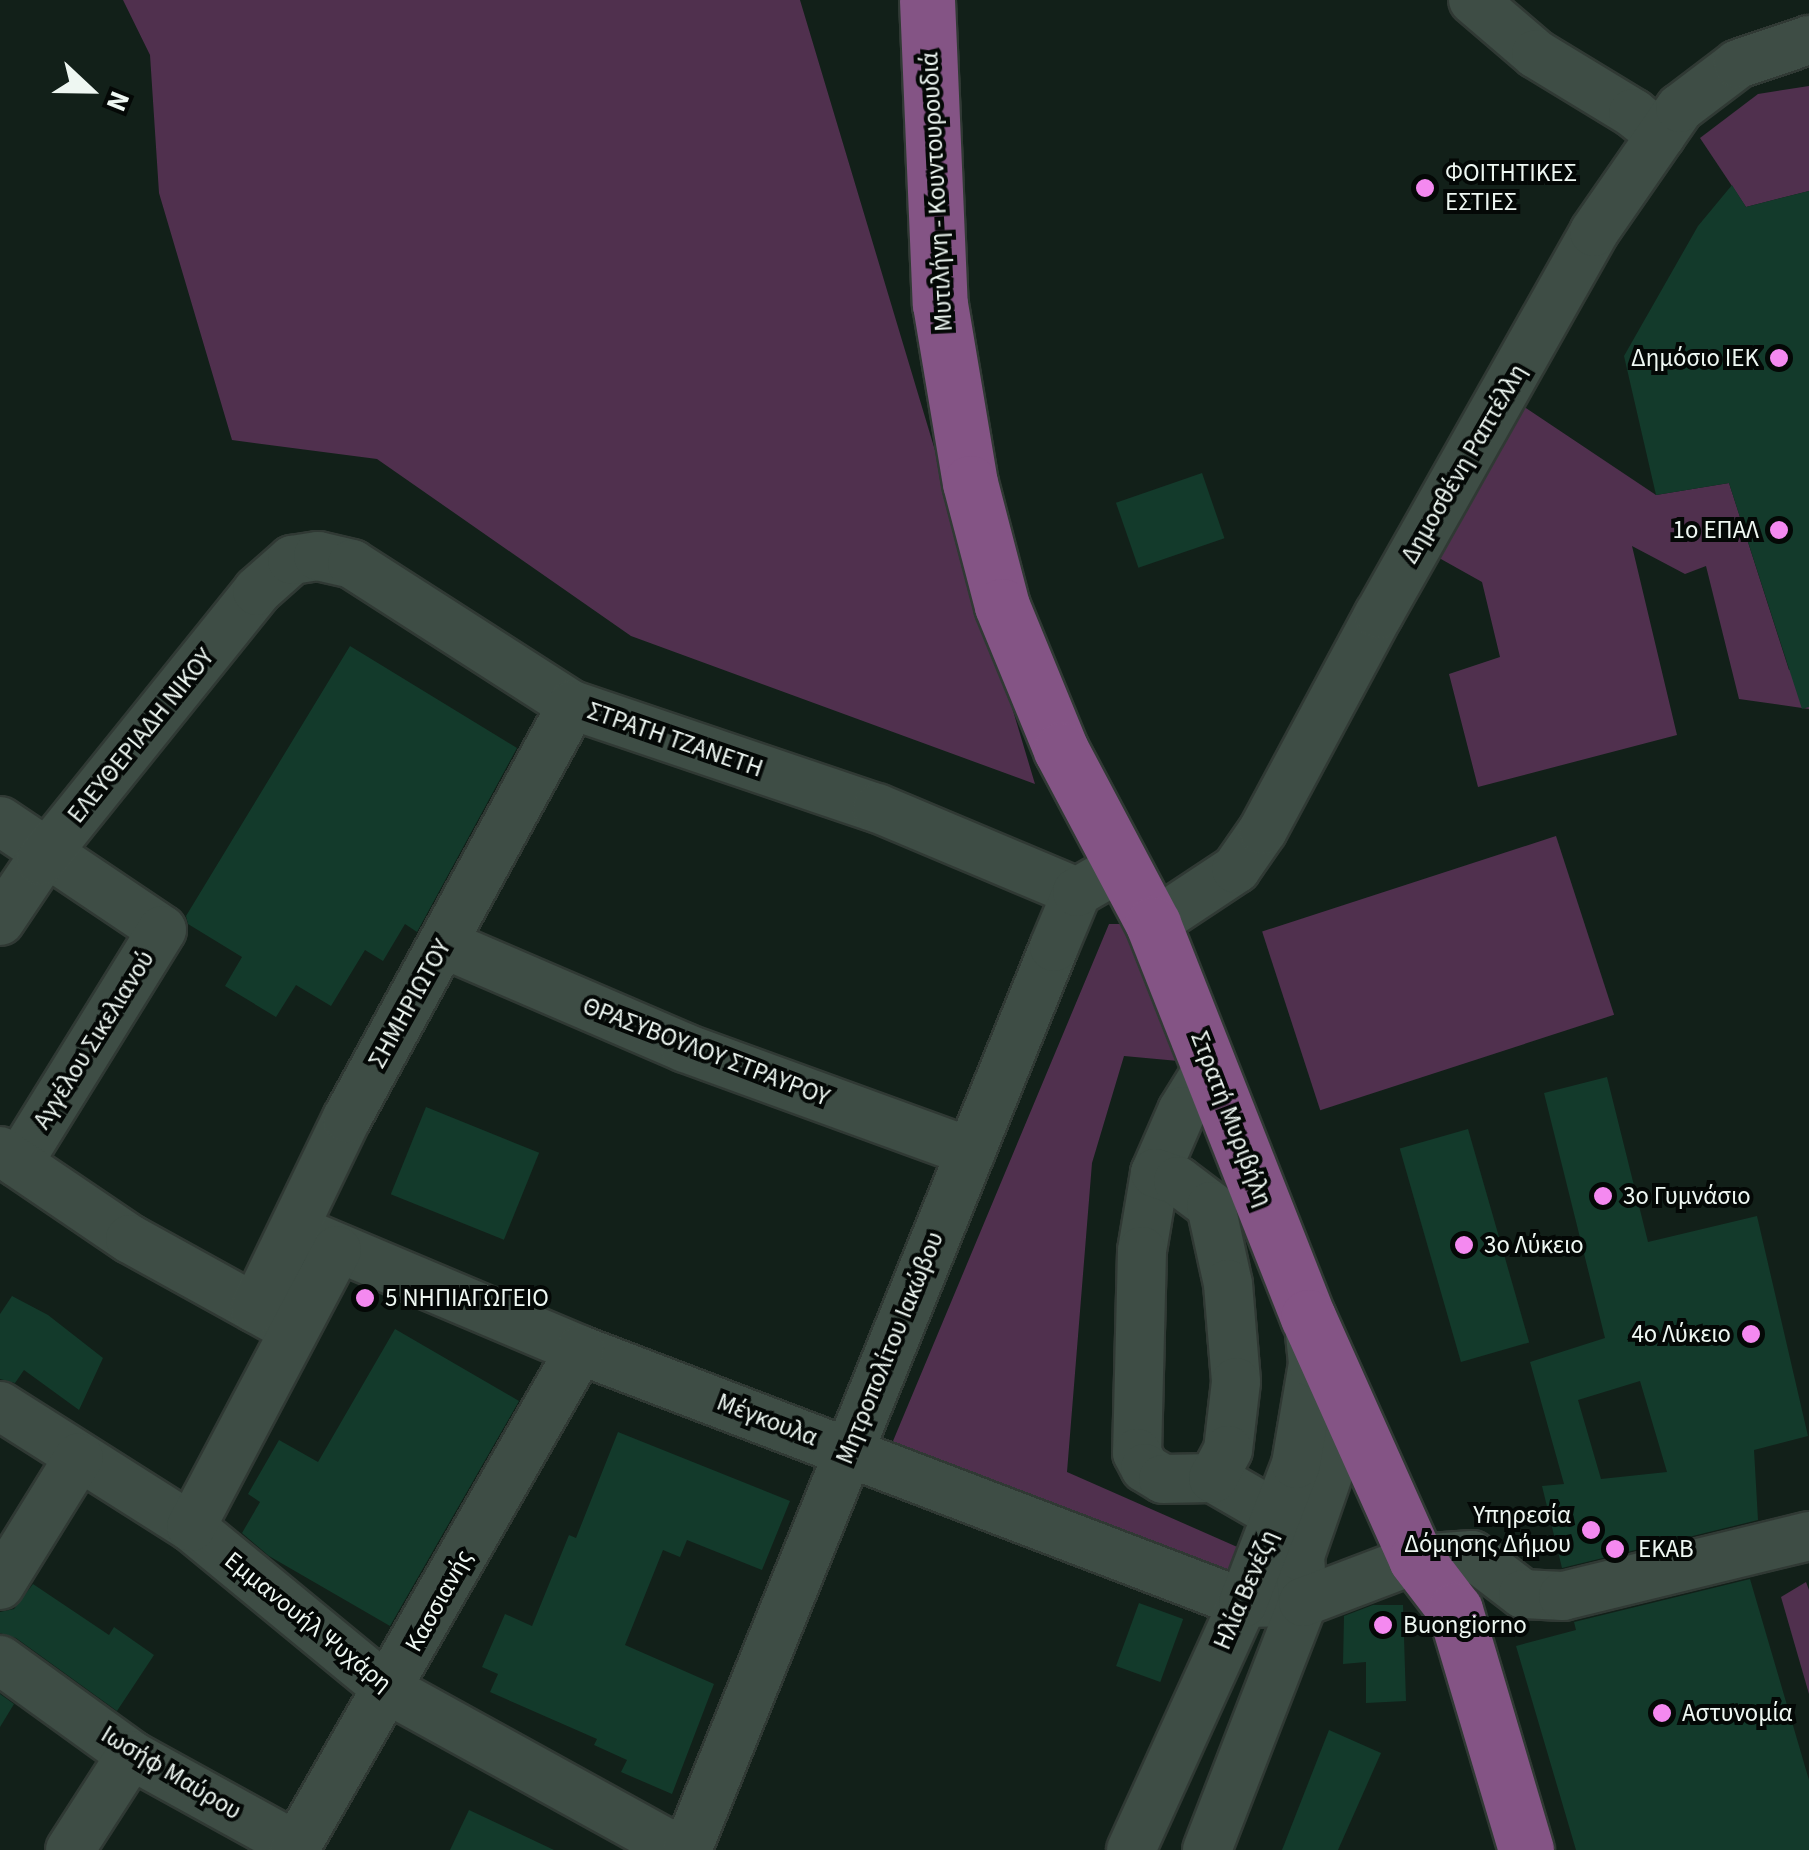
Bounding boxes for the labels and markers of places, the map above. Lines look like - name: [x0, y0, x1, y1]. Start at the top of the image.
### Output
- place label: ΦΟΙΤΗΤΙΚΕΣ ΕΣΤΙΕΣ: [1445, 159, 1577, 218]
- marker: ΦΟΙΤΗΤΙΚΕΣ ΕΣΤΙΕΣ: [1414, 177, 1436, 199]
- place label: Δημόσιο ΙΕΚ: [1631, 343, 1759, 373]
- marker: Δημόσιο ΙΕΚ: [1768, 347, 1790, 369]
- place label: 1ο ΕΠΑΛ: [1673, 515, 1759, 545]
- marker: 1ο ΕΠΑΛ: [1768, 519, 1790, 541]
- place label: 3ο Γυμνάσιο: [1623, 1181, 1751, 1211]
- marker: 3ο Γυμνάσιο: [1592, 1185, 1614, 1207]
- place label: 3ο Λύκειο: [1484, 1230, 1584, 1260]
- marker: 3ο Λύκειο: [1453, 1234, 1475, 1256]
- place label: 5 ΝΗΠΙΑΓΩΓΕΙΟ: [385, 1283, 549, 1313]
- marker: 5 ΝΗΠΙΑΓΩΓΕΙΟ: [354, 1287, 376, 1309]
- place label: 4ο Λύκειο: [1631, 1319, 1731, 1349]
- marker: 4ο Λύκειο: [1740, 1323, 1762, 1345]
- place label: Υπηρεσία Δόμησης Δήμου: [1404, 1501, 1571, 1560]
- marker: Υπηρεσία Δόμησης Δήμου: [1580, 1519, 1602, 1541]
- place label: ΕΚΑΒ: [1638, 1534, 1694, 1564]
- marker: ΕΚΑΒ: [1602, 1536, 1628, 1562]
- place label: Buongiorno: [1403, 1610, 1527, 1640]
- marker: Buongiorno: [1372, 1614, 1394, 1636]
- place label: Αστυνομία: [1682, 1698, 1793, 1728]
- marker: Αστυνομία: [1651, 1702, 1673, 1724]

